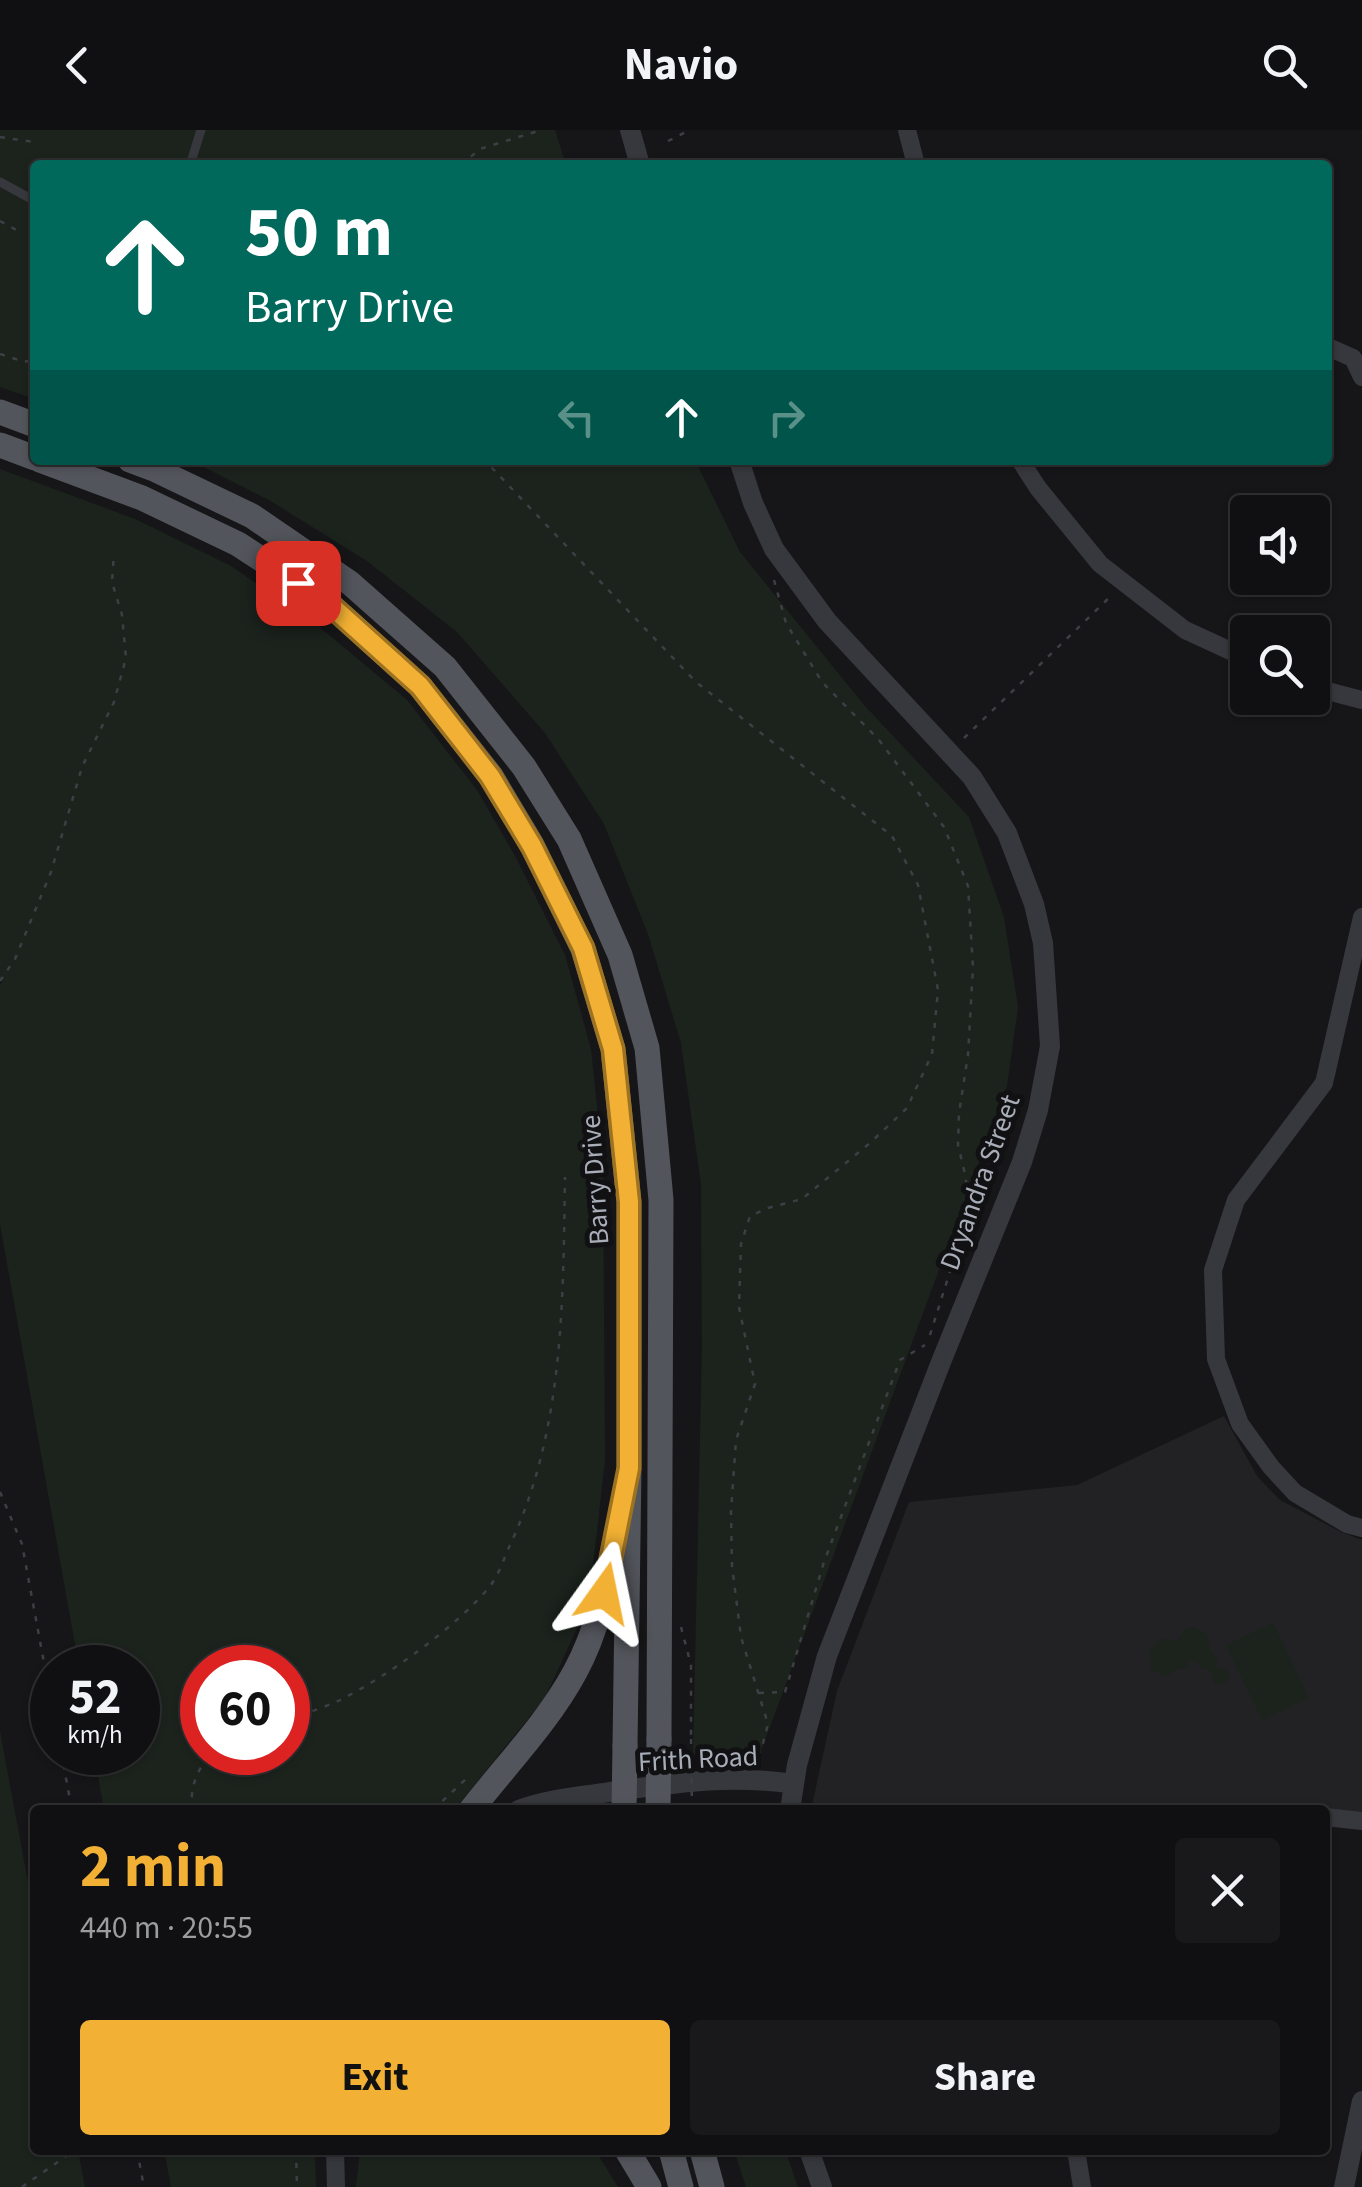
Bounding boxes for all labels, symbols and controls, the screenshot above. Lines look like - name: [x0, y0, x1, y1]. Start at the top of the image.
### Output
- text: Navio: [624, 33, 738, 97]
- icon: back: [50, 38, 105, 93]
- icon: search: [1257, 38, 1312, 93]
- text: 50 m: [245, 183, 393, 283]
- icon: ahead: [80, 200, 210, 330]
- text: Barry Drive: [245, 276, 454, 340]
- icon: left: [549, 390, 604, 445]
- icon: ahead: [654, 390, 709, 445]
- icon: right: [759, 390, 814, 445]
- map controls: [1230, 495, 1330, 715]
- button: sound: [1230, 495, 1330, 595]
- pin: [256, 541, 341, 626]
- icon: arrive: [271, 556, 326, 611]
- button: search: [1230, 615, 1330, 715]
- street label: Dryandra Street: [930, 1089, 1030, 1276]
- street label: Barry Drive: [571, 1114, 619, 1246]
- position arrow: [552, 1541, 656, 1645]
- speed limit sign: 60: [180, 1645, 310, 1775]
- text: 52: [69, 1662, 121, 1733]
- text: km/h: [67, 1717, 123, 1753]
- street label: Frith Road: [637, 1736, 759, 1782]
- text: 2 min: [80, 1825, 226, 1910]
- button: close: [1175, 1838, 1280, 1943]
- text: 440 m · 20:55: [80, 1905, 253, 1951]
- button: Exit: [80, 2020, 670, 2135]
- button: Share: [690, 2020, 1280, 2135]

